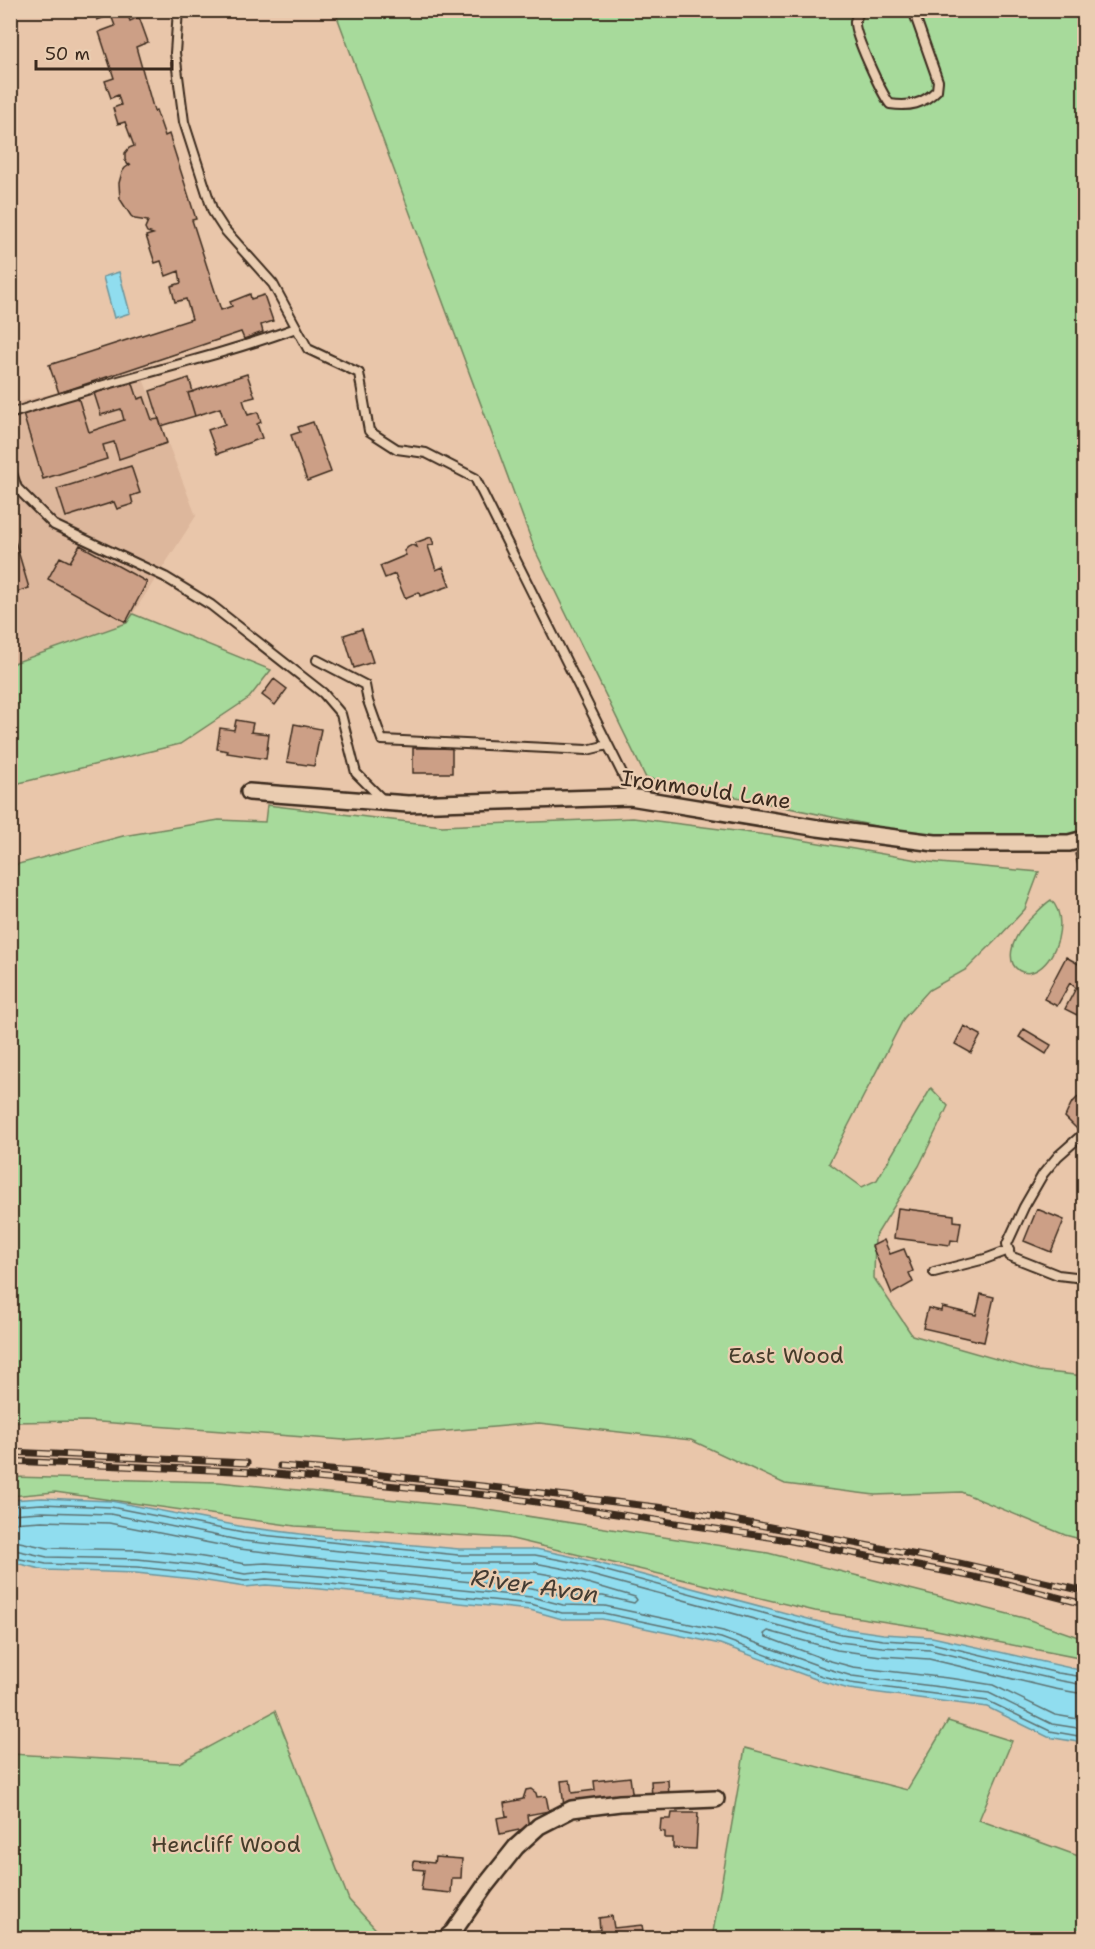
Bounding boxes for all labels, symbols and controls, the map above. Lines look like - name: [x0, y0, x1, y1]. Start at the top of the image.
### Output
- scale bar: [36, 33, 172, 71]
- text: 50 m: [45, 42, 90, 66]
- street label: Ironmould Lane: [619, 763, 793, 816]
- park label: East Wood: [728, 1341, 844, 1370]
- water label: River Avon: [469, 1561, 601, 1611]
- park label: Hencliff Wood: [151, 1830, 301, 1859]

